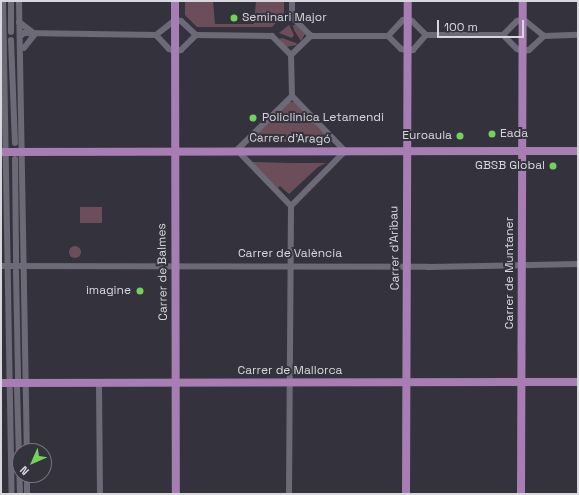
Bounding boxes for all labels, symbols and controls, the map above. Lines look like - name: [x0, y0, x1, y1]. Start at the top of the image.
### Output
- place label: Seminari Major: [242, 11, 327, 25]
- scale bar: [439, 12, 526, 38]
- marker: Seminari Major: [229, 13, 239, 23]
- text: 100 m: [444, 19, 478, 35]
- place label: Policlinica Letamendi: [262, 111, 384, 125]
- marker: Policlinica Letamendi: [247, 112, 259, 124]
- place label: Eada: [500, 127, 528, 141]
- place label: Euroaula: [402, 129, 452, 143]
- marker: Eada: [487, 129, 497, 139]
- street label: Carrer d'Aragó: [249, 131, 331, 147]
- marker: Euroaula: [455, 131, 465, 141]
- place label: GBSB Global: [475, 159, 545, 173]
- marker: GBSB Global: [548, 161, 558, 171]
- street label: Carrer d'Aribau: [387, 206, 403, 290]
- street label: Carrer de Muntaner: [503, 217, 517, 329]
- street label: Carrer de Balmes: [155, 223, 171, 321]
- street label: Carrer de València: [238, 247, 342, 261]
- place label: imagine: [86, 284, 131, 298]
- marker: imagine: [134, 285, 146, 297]
- street label: Carrer de Mallorca: [237, 364, 343, 378]
- north arrow: [12, 443, 52, 483]
- text: N: [17, 463, 32, 478]

